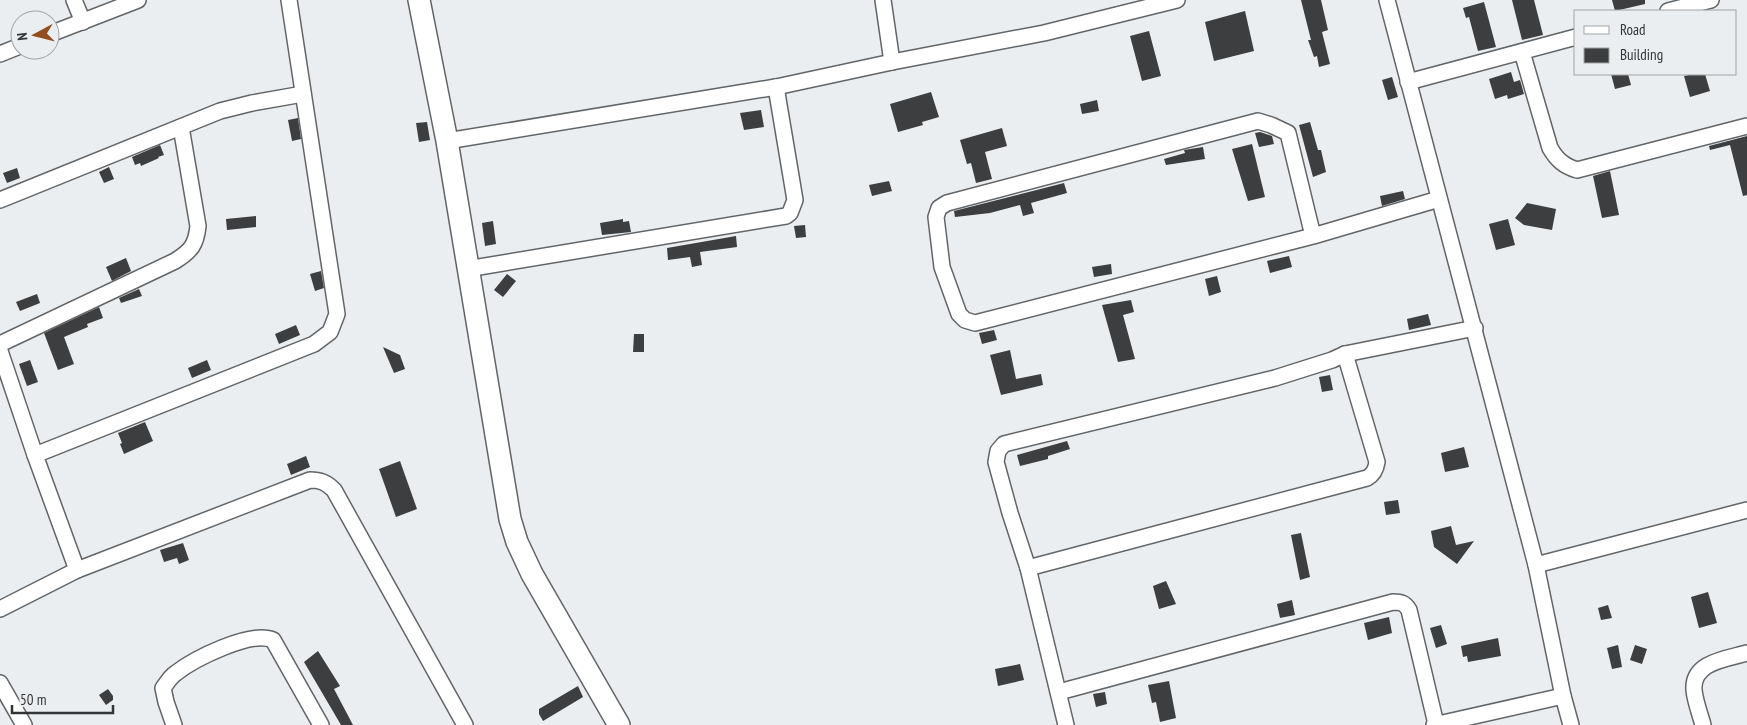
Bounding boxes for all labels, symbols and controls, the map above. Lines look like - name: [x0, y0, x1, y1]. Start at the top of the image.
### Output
- north arrow: [10, 10, 60, 60]
- legend: [1574, 10, 1737, 75]
- text: Road: [1620, 20, 1646, 39]
- text: N: [13, 32, 31, 41]
- text: Building: [1620, 45, 1663, 64]
- scale bar: [12, 682, 114, 714]
- text: 50 m: [20, 690, 46, 709]

